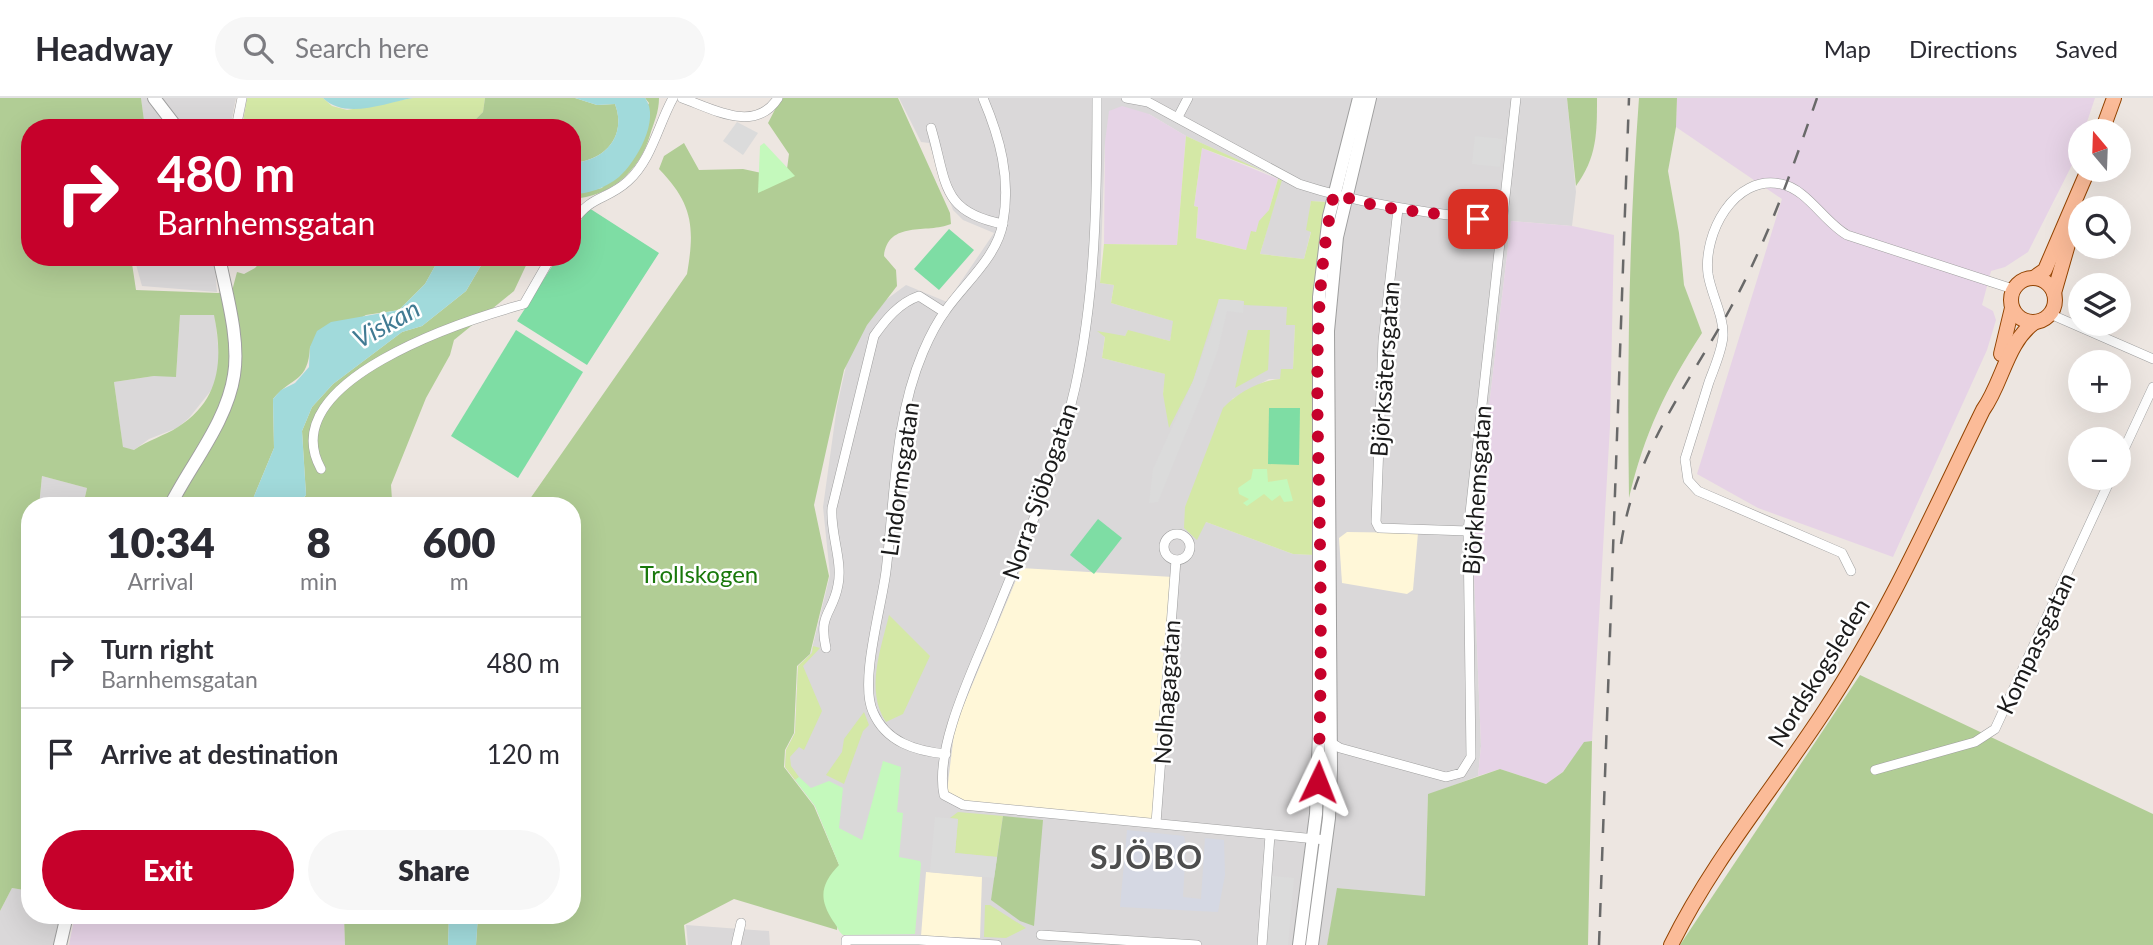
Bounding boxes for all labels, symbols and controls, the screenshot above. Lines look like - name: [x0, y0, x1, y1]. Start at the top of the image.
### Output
- search box: [215, 17, 705, 80]
- text: Headway: [35, 28, 173, 68]
- icon: search: [239, 29, 277, 67]
- text: Search here: [295, 32, 429, 64]
- text: Map: [1824, 34, 1871, 63]
- text: Directions: [1909, 34, 2017, 63]
- text: Saved: [2055, 34, 2118, 63]
- north arrow: [2068, 119, 2132, 182]
- map controls: [2068, 119, 2131, 490]
- text: 480 m: [157, 144, 295, 202]
- icon: right: [42, 147, 133, 238]
- pin: [1448, 189, 1508, 249]
- button: search: [2068, 196, 2131, 259]
- icon: arrive: [1459, 200, 1497, 238]
- text: Barnhemsgatan: [157, 203, 375, 242]
- button: layers: [2068, 273, 2131, 336]
- street label: Björksätersgatan: [1363, 280, 1405, 458]
- water label: Viskan: [347, 292, 425, 354]
- button: +: [2068, 350, 2131, 413]
- street label: Norra Sjöbogatan: [995, 399, 1083, 583]
- street label: Lindormsgatan: [874, 400, 924, 558]
- street label: Björkhemsgatan: [1456, 404, 1496, 576]
- button: −: [2068, 427, 2131, 490]
- text: 10:34: [106, 517, 215, 567]
- text: 8: [307, 517, 331, 567]
- text: 600: [423, 517, 496, 567]
- park label: Trollskogen: [640, 559, 758, 588]
- text: Arrival: [127, 567, 194, 595]
- text: min: [300, 567, 337, 595]
- text: m: [450, 567, 469, 595]
- street label: Kompassgatan: [1990, 568, 2080, 718]
- street label: Nordskogsleden: [1761, 592, 1875, 752]
- street label: Nolhagagatan: [1146, 619, 1186, 765]
- text: Turn right: [101, 633, 214, 665]
- icon: right: [42, 644, 80, 682]
- text: 480 m: [487, 647, 560, 679]
- text: Barnhemsgatan: [101, 665, 258, 693]
- icon: arrive: [42, 735, 80, 773]
- text: Arrive at destination: [101, 738, 338, 770]
- text: 120 m: [487, 738, 560, 770]
- position arrow: [1281, 745, 1355, 819]
- button: Exit: [42, 830, 294, 910]
- button: Share: [308, 830, 560, 910]
- district label: SJÖBO: [1090, 837, 1204, 876]

